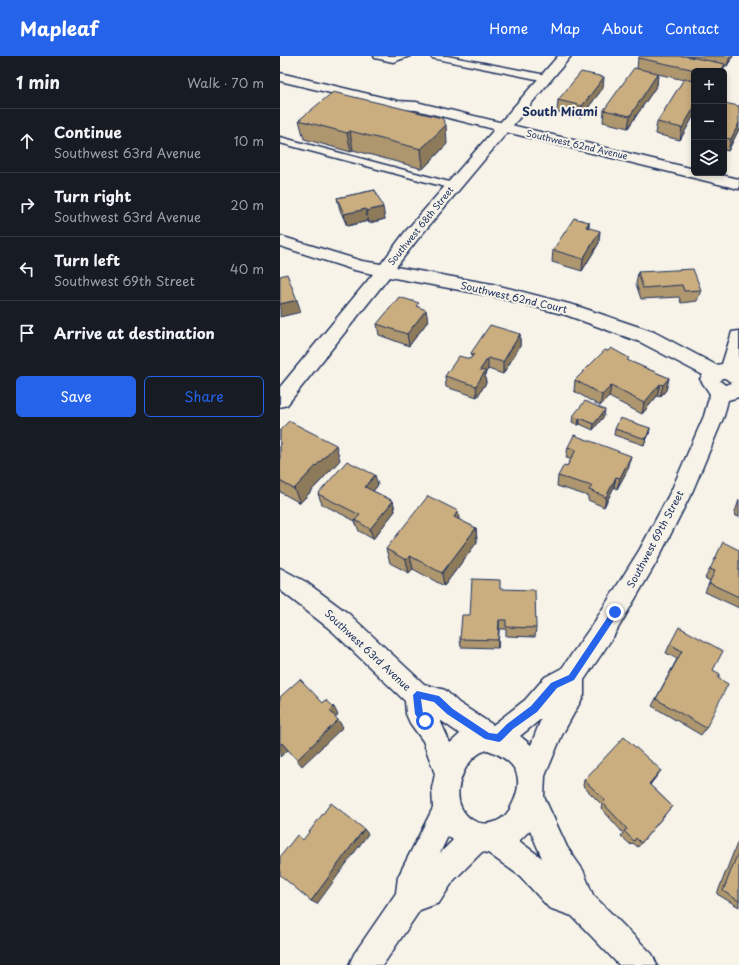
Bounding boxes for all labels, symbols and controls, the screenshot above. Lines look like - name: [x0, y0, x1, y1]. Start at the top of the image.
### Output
- text: Mapleaf: [20, 14, 98, 42]
- text: Home: [489, 18, 528, 39]
- text: Map: [550, 18, 580, 39]
- text: About: [602, 18, 643, 39]
- text: Contact: [665, 18, 719, 39]
- map controls: [691, 68, 727, 176]
- button: +: [691, 68, 727, 104]
- text: 1 min: [16, 69, 60, 95]
- text: Walk · 70 m: [187, 73, 264, 92]
- district label: South Miami: [522, 102, 598, 120]
- button: −: [691, 104, 727, 140]
- text: Continue: [54, 120, 122, 143]
- street label: Southwest 62nd Avenue: [525, 126, 629, 163]
- icon: ahead: [16, 130, 38, 152]
- text: 10 m: [234, 131, 264, 150]
- button: layers: [691, 140, 727, 176]
- text: Southwest 63rd Avenue: [54, 143, 201, 162]
- street label: Southwest 68th Street: [384, 183, 457, 268]
- text: Turn right: [54, 184, 131, 207]
- icon: right: [16, 194, 38, 216]
- text: 20 m: [230, 195, 264, 214]
- text: Southwest 63rd Avenue: [54, 207, 201, 226]
- text: Turn left: [54, 248, 120, 271]
- icon: left: [16, 258, 38, 280]
- text: 40 m: [230, 259, 264, 278]
- text: Southwest 69th Street: [54, 271, 195, 290]
- street label: Southwest 62nd Court: [459, 277, 569, 316]
- text: Arrive at destination: [54, 321, 215, 344]
- icon: arrive: [16, 322, 38, 344]
- button: Save: [16, 376, 136, 417]
- button: Share: [144, 376, 264, 417]
- street label: Southwest 69th Street: [623, 487, 687, 590]
- route end: [606, 603, 624, 621]
- street label: Southwest 63rd Avenue: [322, 606, 415, 694]
- route start: [416, 712, 434, 730]

